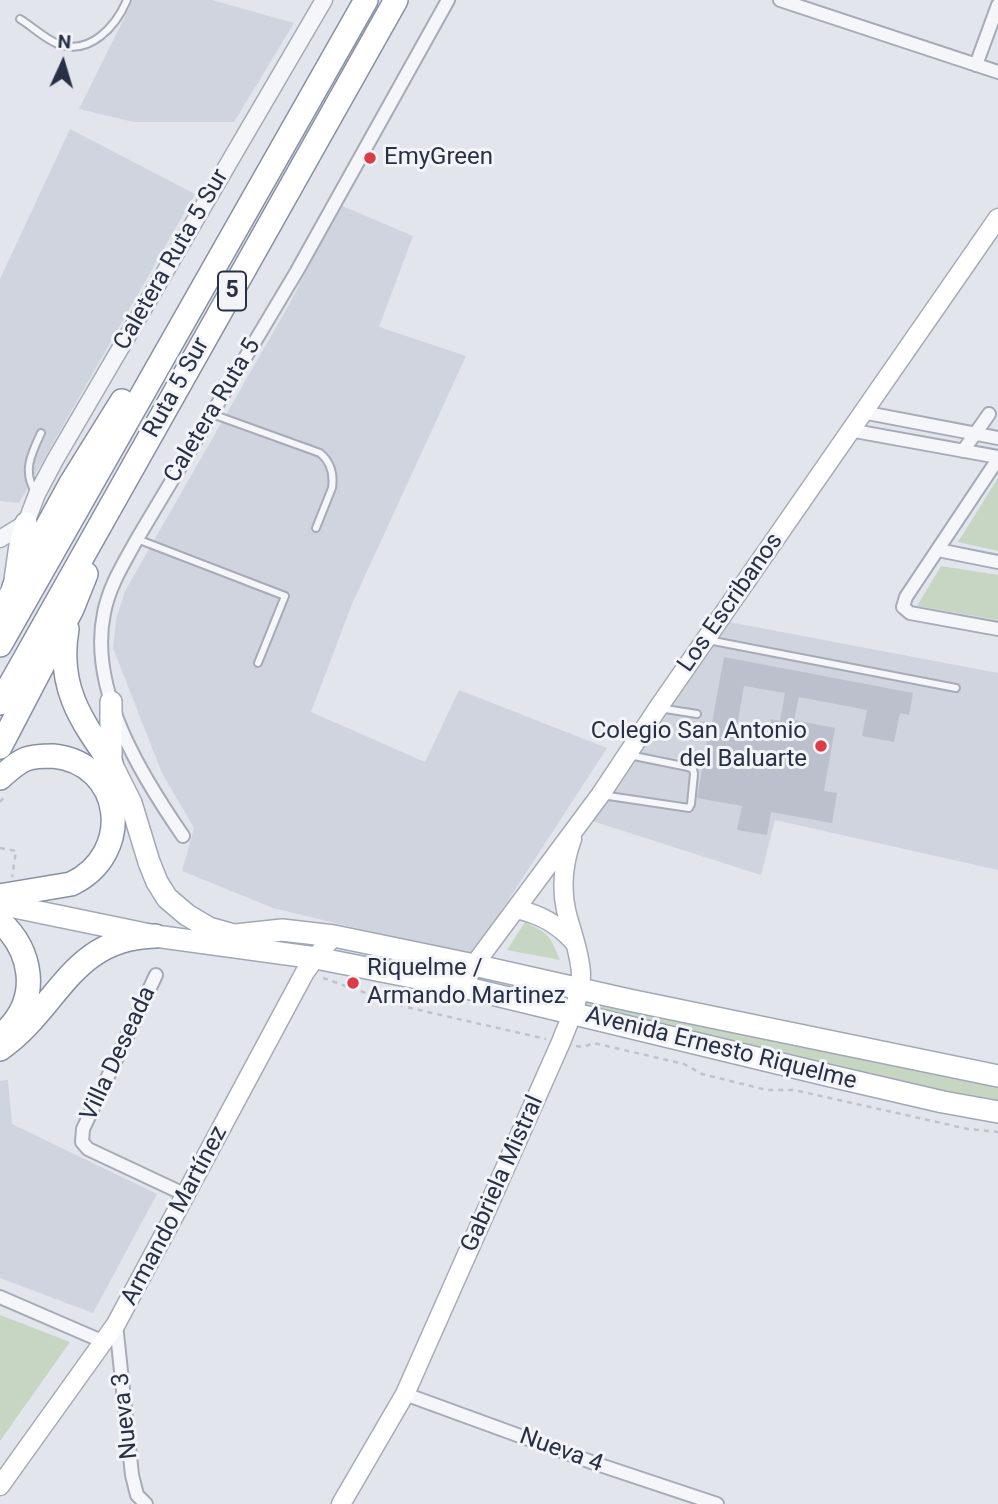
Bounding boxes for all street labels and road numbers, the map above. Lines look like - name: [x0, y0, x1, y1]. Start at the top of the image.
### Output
- street label: Caletera Ruta 5 Sur: [108, 164, 236, 356]
- road number: 5: [218, 272, 246, 310]
- street label: Ruta 5 Sur: [138, 333, 216, 443]
- street label: Caletera Ruta 5: [159, 334, 267, 488]
- street label: Los Escribanos: [672, 528, 790, 678]
- street label: Villa Deseada: [75, 982, 163, 1126]
- street label: Avenida Ernesto Riquelme: [583, 1001, 859, 1097]
- street label: Gabriela Mistral: [456, 1091, 550, 1257]
- street label: Armando Martínez: [116, 1122, 234, 1310]
- street label: Nueva 3: [107, 1371, 145, 1461]
- street label: Nueva 4: [515, 1423, 607, 1479]

